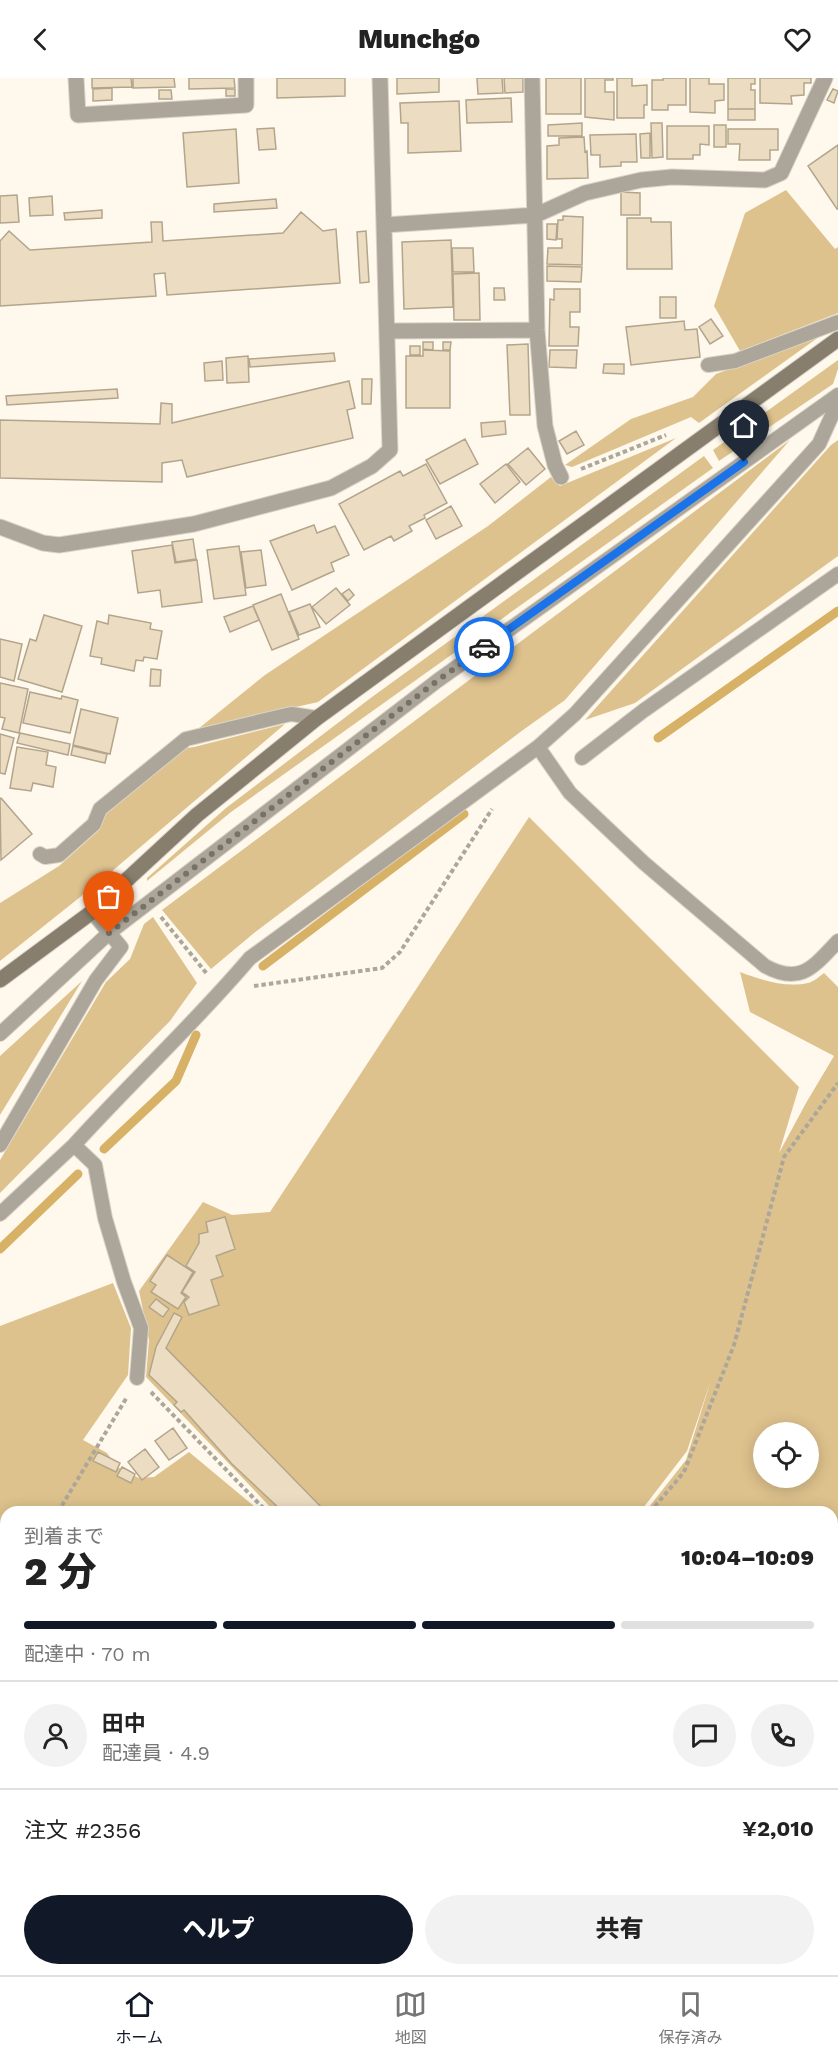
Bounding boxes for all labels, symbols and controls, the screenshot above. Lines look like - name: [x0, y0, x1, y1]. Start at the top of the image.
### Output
- icon: back: [24, 23, 57, 56]
- text: Munchgo: [358, 23, 480, 55]
- icon: heart: [781, 23, 814, 56]
- pin: [718, 400, 769, 462]
- icon: home: [727, 409, 760, 442]
- courier: [454, 617, 514, 677]
- icon: car: [468, 631, 501, 664]
- pin: [83, 871, 134, 933]
- icon: bag: [92, 880, 125, 913]
- map controls: [753, 1422, 819, 1488]
- button: locate: [753, 1422, 819, 1488]
- text: 到着まで: [24, 1524, 104, 1548]
- text: 10:04–10:09: [681, 1545, 814, 1570]
- text: 2 分: [24, 1549, 97, 1594]
- text: 配達中 · 70 m: [24, 1642, 151, 1666]
- button: person: [24, 1704, 87, 1767]
- button: chat: [673, 1704, 736, 1767]
- button: phone: [751, 1704, 814, 1767]
- text: 田中: [102, 1711, 146, 1736]
- text: 配達員 · 4.9: [102, 1741, 210, 1765]
- text: ¥2,010: [742, 1816, 814, 1841]
- text: 注文 #2356: [24, 1818, 141, 1843]
- button: ヘルプ: [24, 1895, 413, 1964]
- button: 共有: [425, 1895, 814, 1964]
- tab: ホーム: [116, 1988, 163, 2048]
- tab: 地図: [394, 1988, 427, 2048]
- tab: 保存済み: [658, 1988, 722, 2048]

